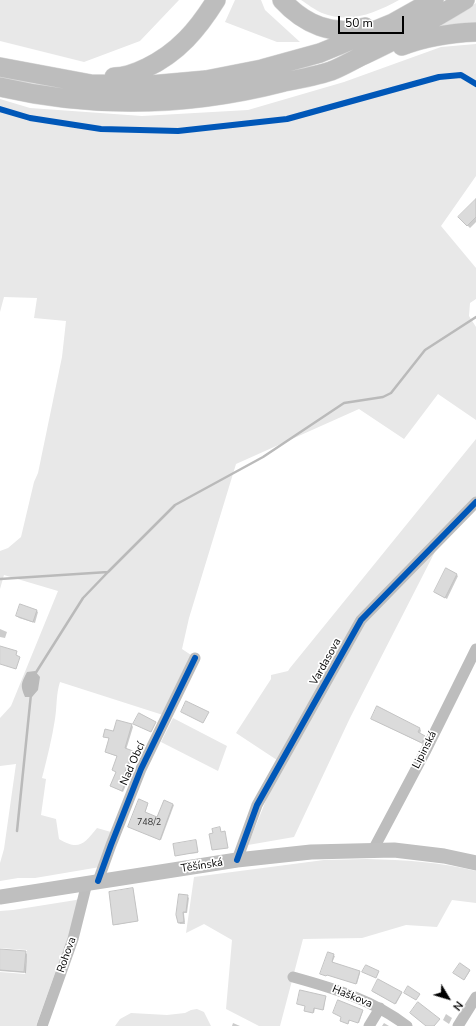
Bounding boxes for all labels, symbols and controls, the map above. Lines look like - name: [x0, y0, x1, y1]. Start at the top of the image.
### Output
- scale bar: [340, 8, 406, 34]
- text: 50 m: [345, 15, 373, 31]
- street label: Vardasova: [308, 636, 344, 688]
- street label: Lipinská: [410, 729, 440, 771]
- street label: Nad Obcí: [118, 740, 148, 788]
- house number: 748/2: [137, 818, 161, 828]
- street label: Těšínská: [180, 856, 224, 876]
- street label: Rohova: [55, 935, 79, 975]
- north arrow: [428, 978, 468, 1018]
- street label: Haškova: [330, 983, 374, 1011]
- text: N: [449, 998, 466, 1014]

